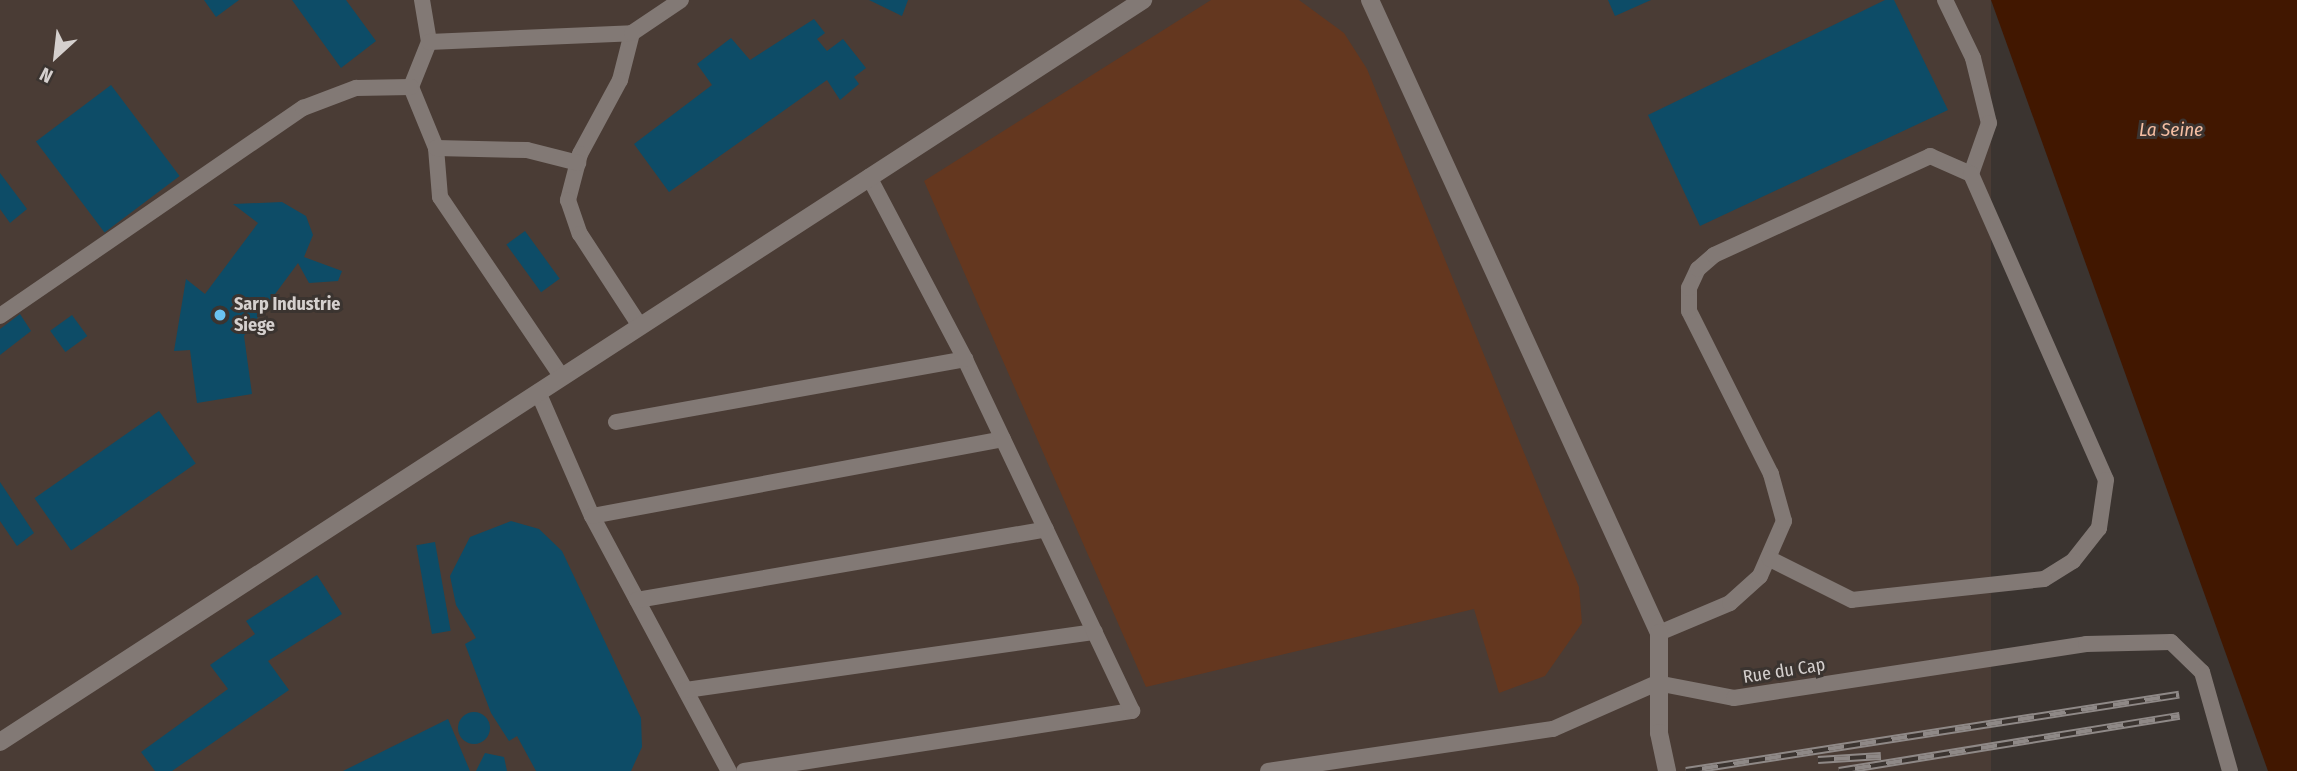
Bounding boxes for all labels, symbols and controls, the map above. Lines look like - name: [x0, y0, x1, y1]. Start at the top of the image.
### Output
- north arrow: [21, 21, 91, 91]
- text: N: [36, 62, 57, 88]
- water label: La Seine: [2139, 119, 2203, 141]
- place label: Sarp Industrie Siege: [234, 294, 340, 336]
- marker: Sarp Industrie Siege: [212, 307, 228, 323]
- street label: Rue du Cap: [1741, 654, 1827, 688]

